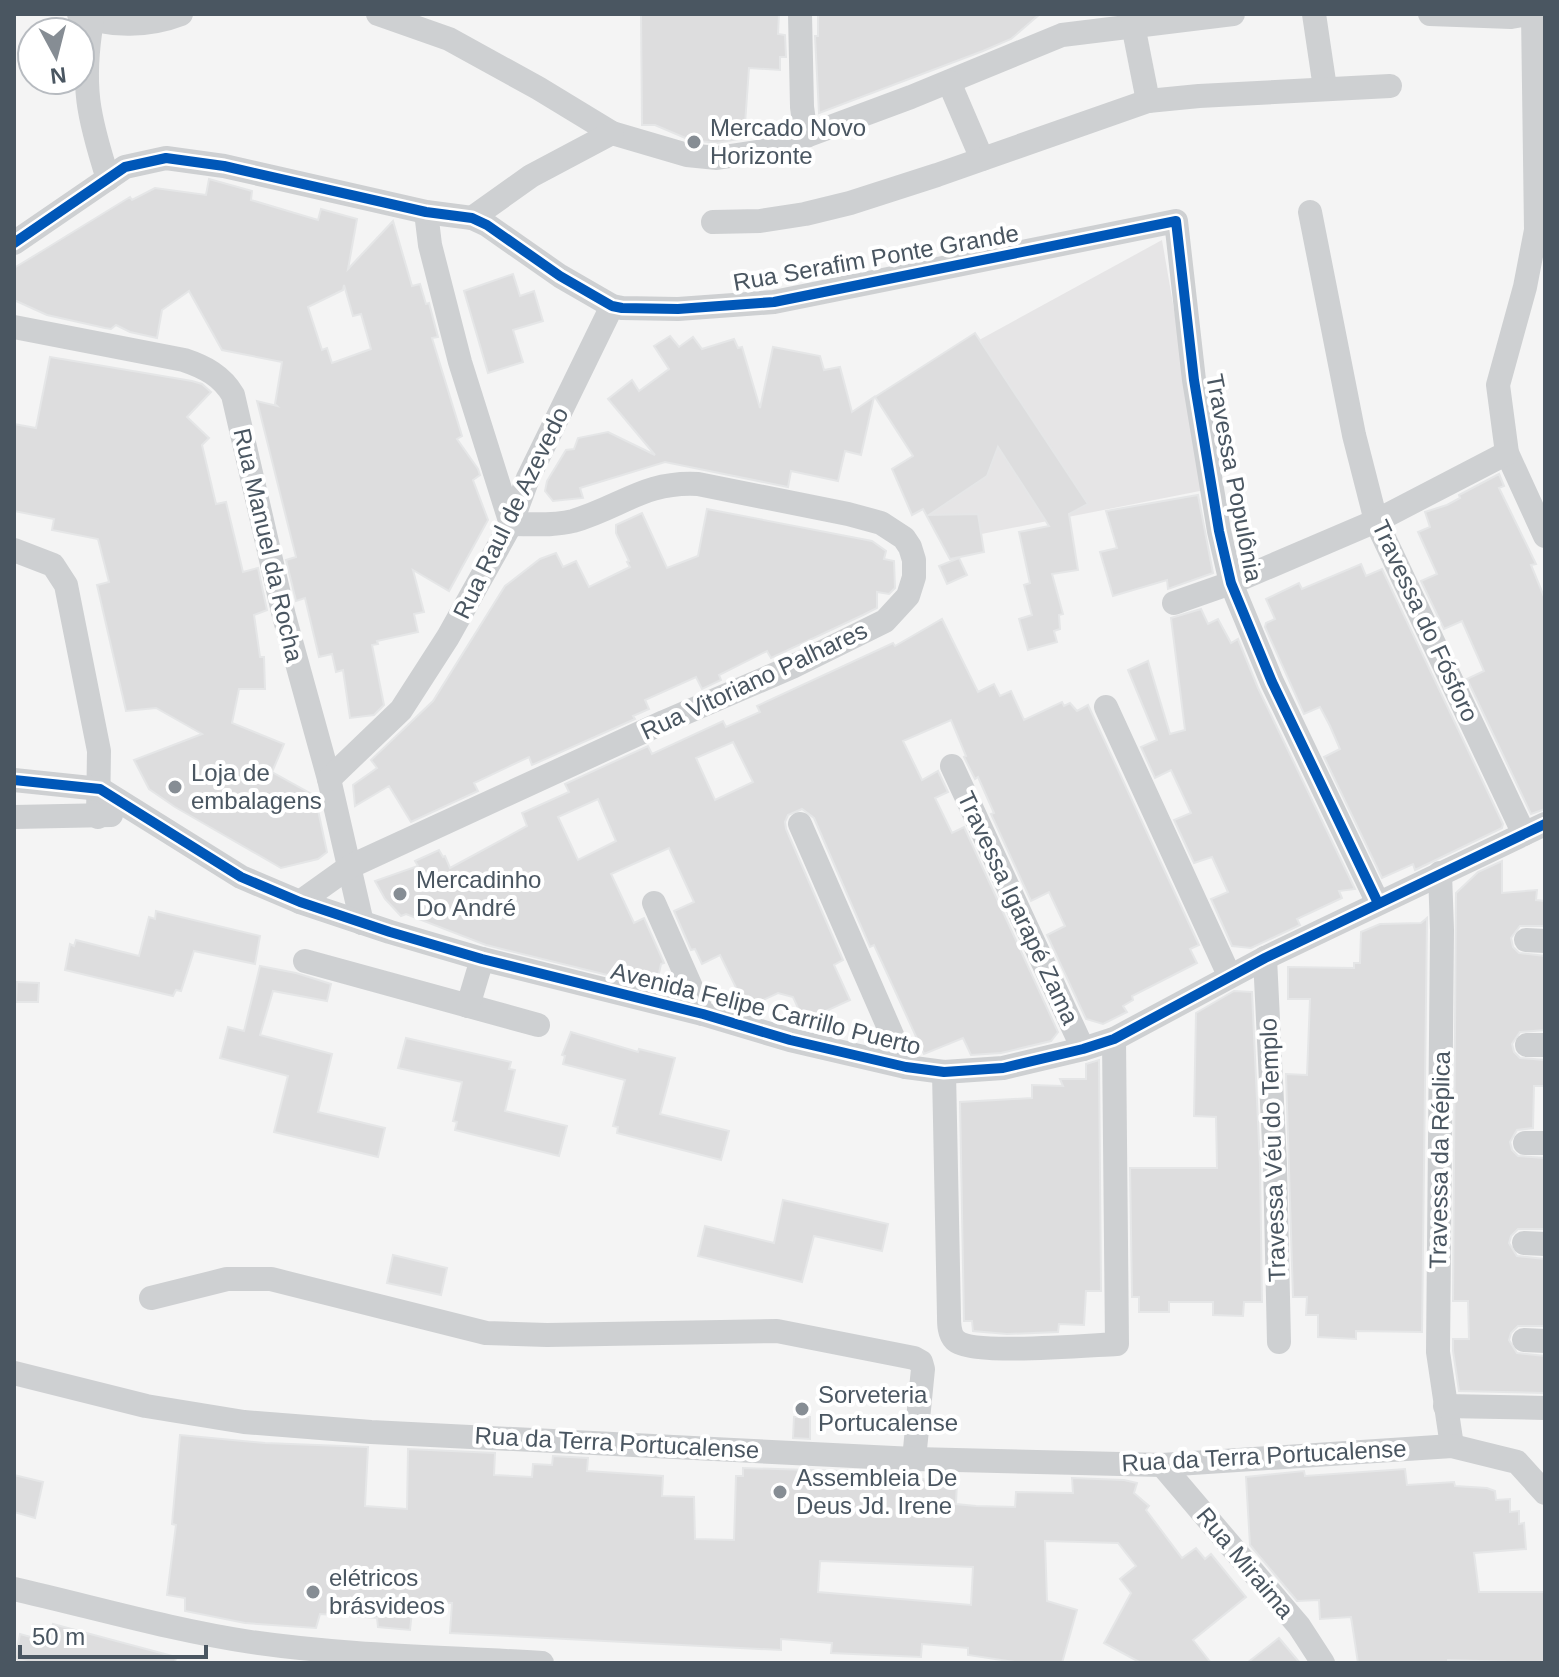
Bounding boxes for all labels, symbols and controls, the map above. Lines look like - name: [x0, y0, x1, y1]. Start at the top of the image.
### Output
- north arrow: [16, 16, 96, 96]
- text: N: [49, 62, 68, 89]
- place label: Mercado Novo Horizonte: [710, 114, 866, 169]
- marker: Mercado Novo Horizonte: [685, 133, 703, 151]
- street label: Rua Serafim Ponte Grande: [731, 219, 1021, 296]
- street label: Travessa Populônia: [1201, 372, 1268, 585]
- street label: Rua Raul de Azevedo: [448, 403, 574, 623]
- street label: Rua Manuel da Rocha: [228, 425, 309, 665]
- street label: Travessa do Fósforo: [1367, 516, 1484, 726]
- street label: Rua Vitoriano Palhares: [636, 616, 871, 745]
- place label: Loja de embalagens: [191, 759, 322, 814]
- marker: Loja de embalagens: [166, 778, 184, 796]
- street label: Travessa Igarapé Zama: [953, 787, 1085, 1029]
- place label: Mercadinho Do André: [416, 866, 541, 921]
- marker: Mercadinho Do André: [391, 885, 409, 903]
- street label: Avenida Felipe Carrillo Puerto: [608, 957, 924, 1060]
- street label: Travessa Véu do Templo: [1254, 1018, 1291, 1282]
- street label: Travessa da Réplica: [1424, 1050, 1455, 1269]
- place label: Sorveteria Portucalense: [818, 1381, 958, 1436]
- marker: Sorveteria Portucalense: [793, 1400, 811, 1418]
- street label: Rua da Terra Portucalense: [474, 1422, 760, 1463]
- street label: Rua da Terra Portucalense: [1121, 1435, 1407, 1476]
- place label: Assembleia De Deus Jd. Irene: [796, 1464, 957, 1519]
- marker: Assembleia De Deus Jd. Irene: [771, 1483, 789, 1501]
- street label: Rua Miraima: [1191, 1502, 1300, 1624]
- place label: elétricos brásvideos: [329, 1564, 445, 1619]
- marker: elétricos brásvideos: [304, 1583, 322, 1601]
- scale bar: [20, 1609, 206, 1659]
- text: 50 m: [32, 1623, 85, 1650]

